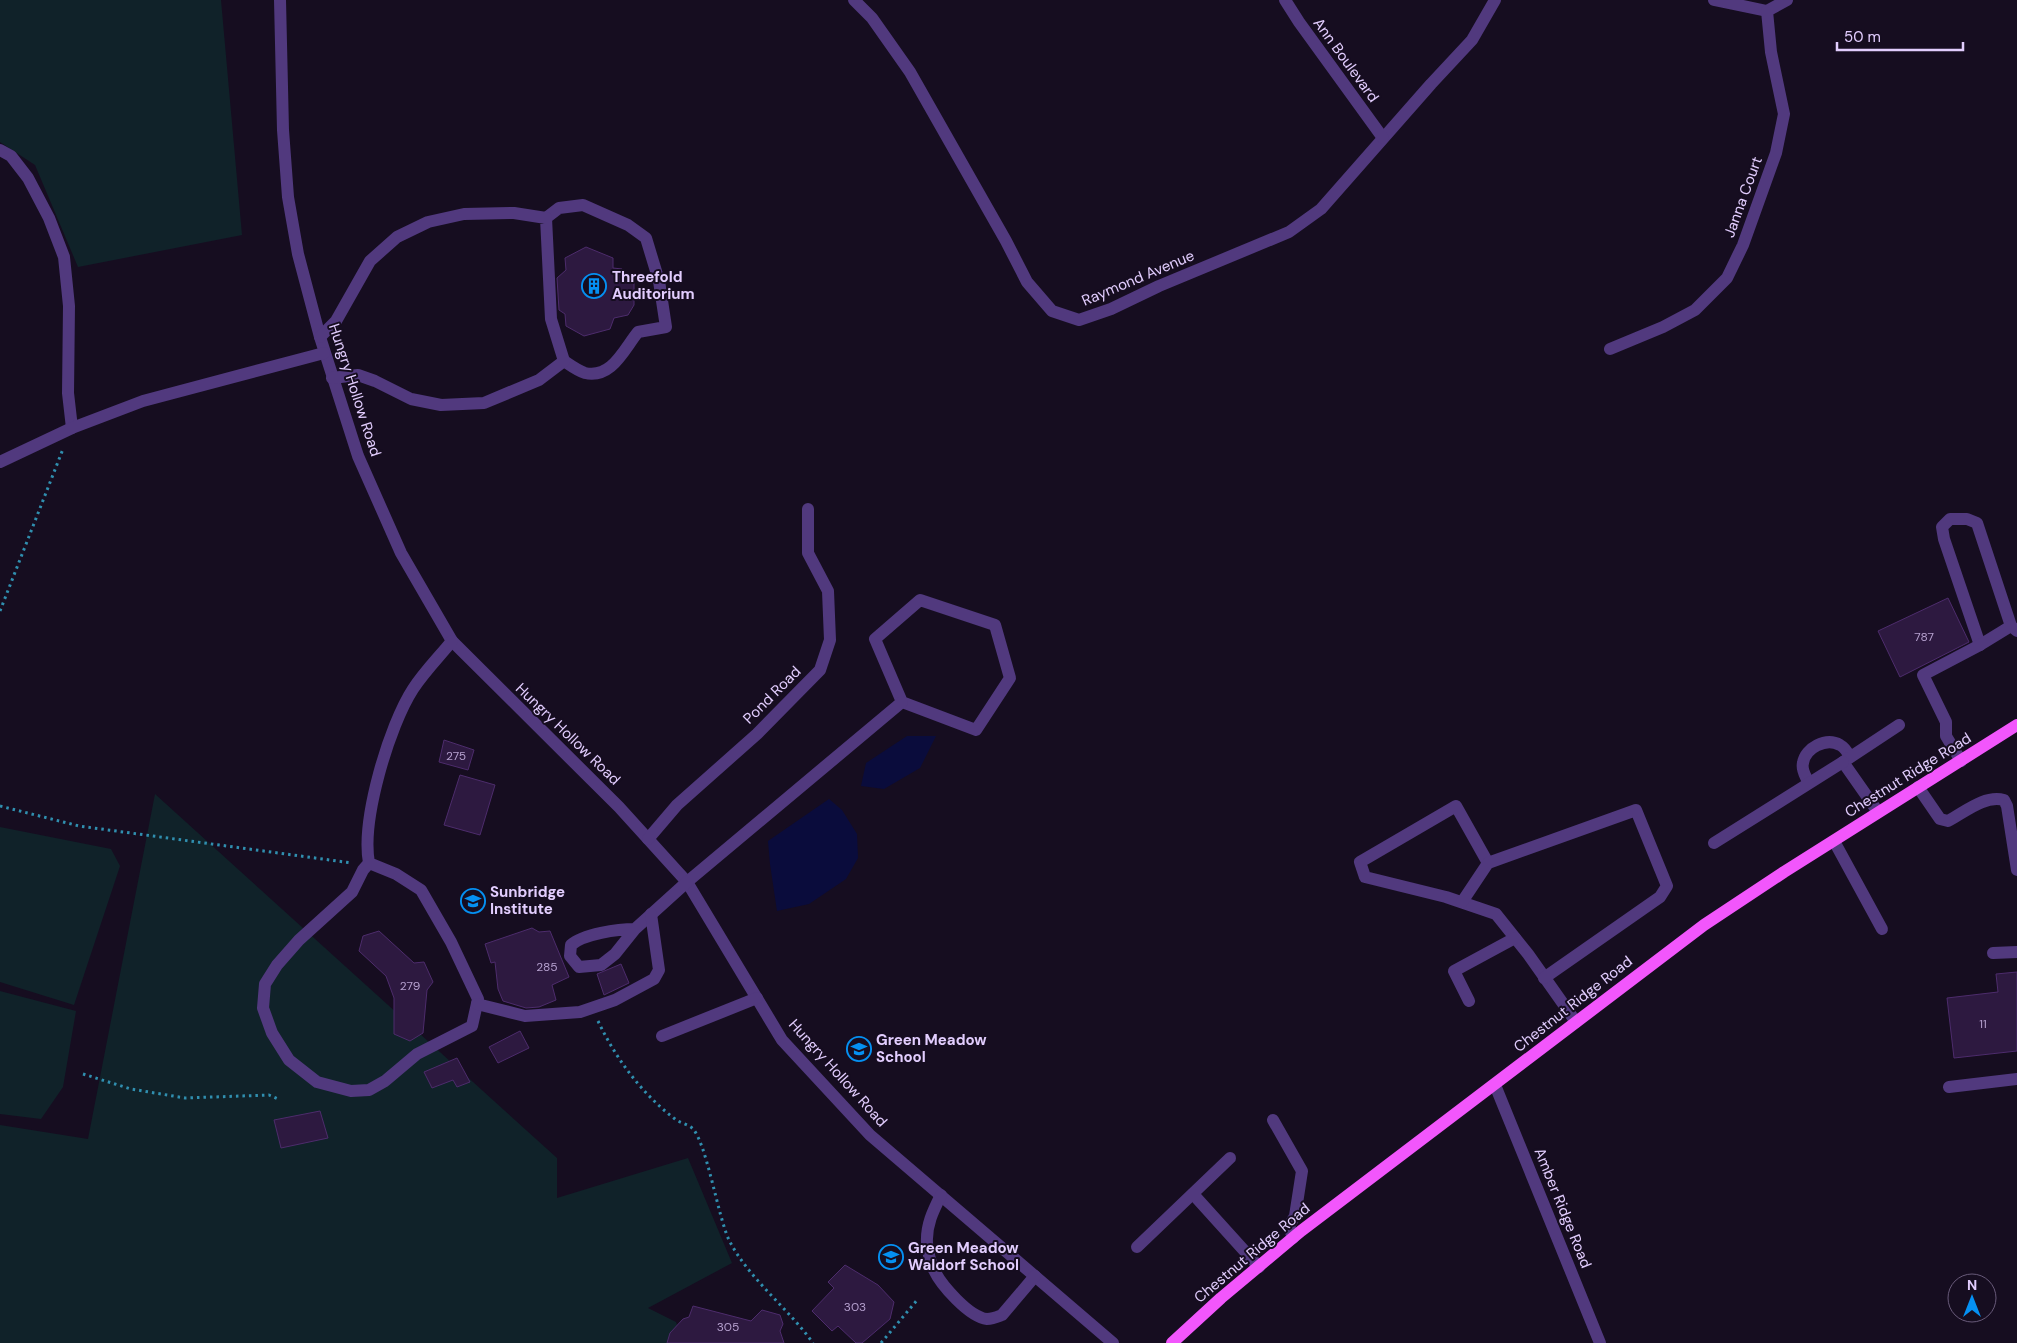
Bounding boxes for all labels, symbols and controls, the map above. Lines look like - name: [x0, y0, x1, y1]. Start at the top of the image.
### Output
- street label: Ann Boulevard: [1309, 14, 1383, 106]
- scale bar: [1837, 20, 1963, 52]
- text: 50 m: [1844, 27, 1881, 47]
- street label: Janna Court: [1719, 154, 1767, 240]
- street label: Raymond Avenue: [1079, 245, 1197, 311]
- place label: Threefold Auditorium: [612, 267, 695, 304]
- building icon: Threefold Auditorium: [581, 273, 607, 299]
- street label: Hungry Hollow Road: [324, 321, 386, 459]
- house number: 787: [1914, 629, 1934, 645]
- street label: Pond Road: [739, 662, 805, 728]
- street label: Hungry Hollow Road: [511, 679, 625, 789]
- street label: Chestnut Ridge Road: [1841, 728, 1975, 822]
- house number: 275: [446, 748, 466, 764]
- place label: Sunbridge Institute: [490, 882, 565, 919]
- school or university icon: Sunbridge Institute: [460, 888, 486, 914]
- street label: Chestnut Ridge Road: [1510, 951, 1636, 1057]
- house number: 285: [536, 959, 558, 975]
- house number: 279: [400, 978, 420, 994]
- street label: Hungry Hollow Road: [784, 1015, 892, 1131]
- house number: 11: [1979, 1016, 1987, 1032]
- place label: Green Meadow School: [876, 1030, 987, 1067]
- school or university icon: Green Meadow School: [846, 1036, 872, 1062]
- street label: Amber Ridge Road: [1530, 1145, 1596, 1271]
- street label: Chestnut Ridge Road: [1190, 1199, 1314, 1307]
- place label: Green Meadow Waldorf School: [908, 1238, 1019, 1275]
- school or university icon: Green Meadow Waldorf School: [878, 1244, 904, 1270]
- north arrow: [1947, 1273, 1997, 1323]
- text: N: [1967, 1276, 1977, 1294]
- house number: 303: [844, 1299, 866, 1315]
- house number: 305: [717, 1319, 739, 1335]

